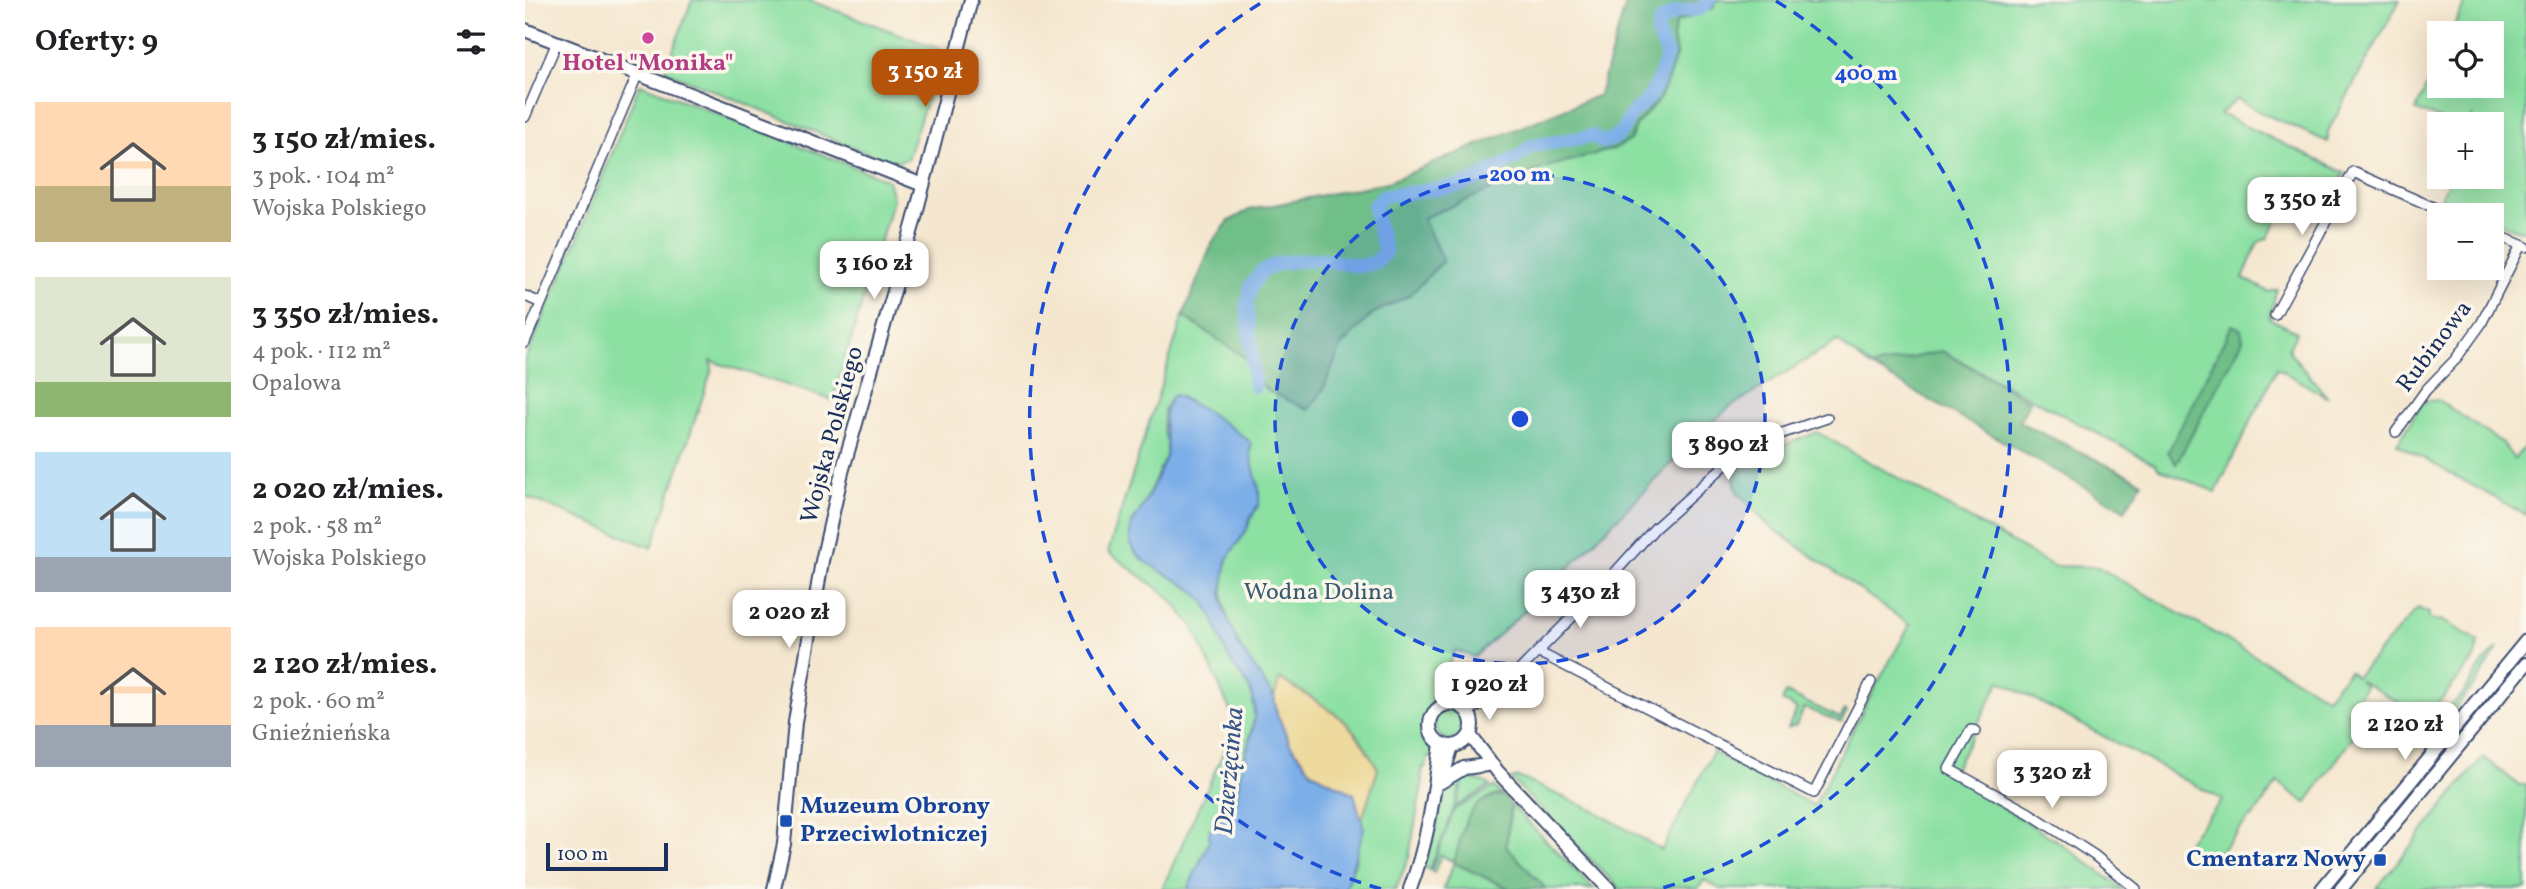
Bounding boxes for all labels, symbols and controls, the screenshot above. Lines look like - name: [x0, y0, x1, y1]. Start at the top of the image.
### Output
- text: Oferty: 9: [35, 21, 158, 63]
- map controls: [2427, 21, 2504, 280]
- button: locate: [2427, 21, 2504, 98]
- icon: filters: [452, 23, 490, 61]
- marker: Hotel "Monika": [640, 30, 656, 46]
- place label: Hotel "Monika": [562, 47, 734, 81]
- pin: 3 150 zł: [853, 50, 997, 109]
- text: 3 150 zł: [888, 56, 962, 88]
- text: 400 m: [1835, 60, 1897, 89]
- button: +: [2427, 112, 2504, 189]
- text: 3 150 zł/mies.: [252, 119, 436, 161]
- icon: home: [91, 130, 175, 214]
- text: 3 pok. · 104 m²: [252, 161, 395, 193]
- text: 200 m: [1489, 161, 1551, 190]
- pin: 3 350 zł: [2230, 177, 2374, 237]
- text: 3 350 zł: [2263, 184, 2341, 216]
- text: Wojska Polskiego: [252, 193, 426, 225]
- button: −: [2427, 203, 2504, 280]
- pin: 3 160 zł: [802, 242, 946, 301]
- text: 3 160 zł: [836, 248, 912, 280]
- text: 3 350 zł/mies.: [252, 294, 439, 336]
- street label: Rubinowa: [2389, 294, 2481, 400]
- icon: home: [91, 305, 175, 389]
- text: 4 pok. · 112 m²: [252, 336, 391, 368]
- street label: Wojska Polskiego: [793, 343, 873, 527]
- text: Opalowa: [252, 368, 342, 400]
- centre of rings: [1508, 407, 1532, 431]
- pin: 3 890 zł: [1656, 422, 1800, 482]
- text: 3 890 zł: [1688, 429, 1768, 461]
- text: 2 020 zł/mies.: [252, 469, 444, 511]
- icon: home: [91, 480, 175, 564]
- text: 2 pok. · 58 m²: [252, 511, 382, 543]
- text: Wojska Polskiego: [252, 543, 426, 575]
- pin: 3 430 zł: [1508, 570, 1652, 630]
- park label: Wodna Dolina: [1244, 576, 1394, 610]
- text: 3 430 zł: [1540, 577, 1620, 609]
- pin: 2 020 zł: [717, 590, 861, 650]
- text: 2 020 zł: [749, 597, 829, 629]
- text: 2 120 zł/mies.: [252, 644, 438, 686]
- icon: home: [91, 655, 175, 739]
- pin: 1 920 zł: [1417, 662, 1561, 722]
- text: 1 920 zł: [1451, 669, 1527, 701]
- text: 2 pok. · 60 m²: [252, 686, 385, 718]
- pin: 2 120 zł: [2333, 702, 2477, 762]
- water label: Dzierżęcinka: [1206, 706, 1254, 836]
- text: 2 120 zł: [2367, 709, 2443, 741]
- text: Gnieźnieńska: [252, 718, 391, 750]
- pin: 3 320 zł: [1980, 750, 2124, 810]
- text: 3 320 zł: [2013, 757, 2091, 789]
- place label: Muzeum Obrony Przeciwlotniczej: [800, 790, 990, 852]
- marker: Muzeum Obrony Przeciwlotniczej: [778, 813, 794, 829]
- scale bar: [546, 840, 669, 872]
- text: 100 m: [557, 842, 608, 868]
- place label: Cmentarz Nowy: [2186, 843, 2367, 877]
- marker: Cmentarz Nowy: [2372, 852, 2388, 868]

